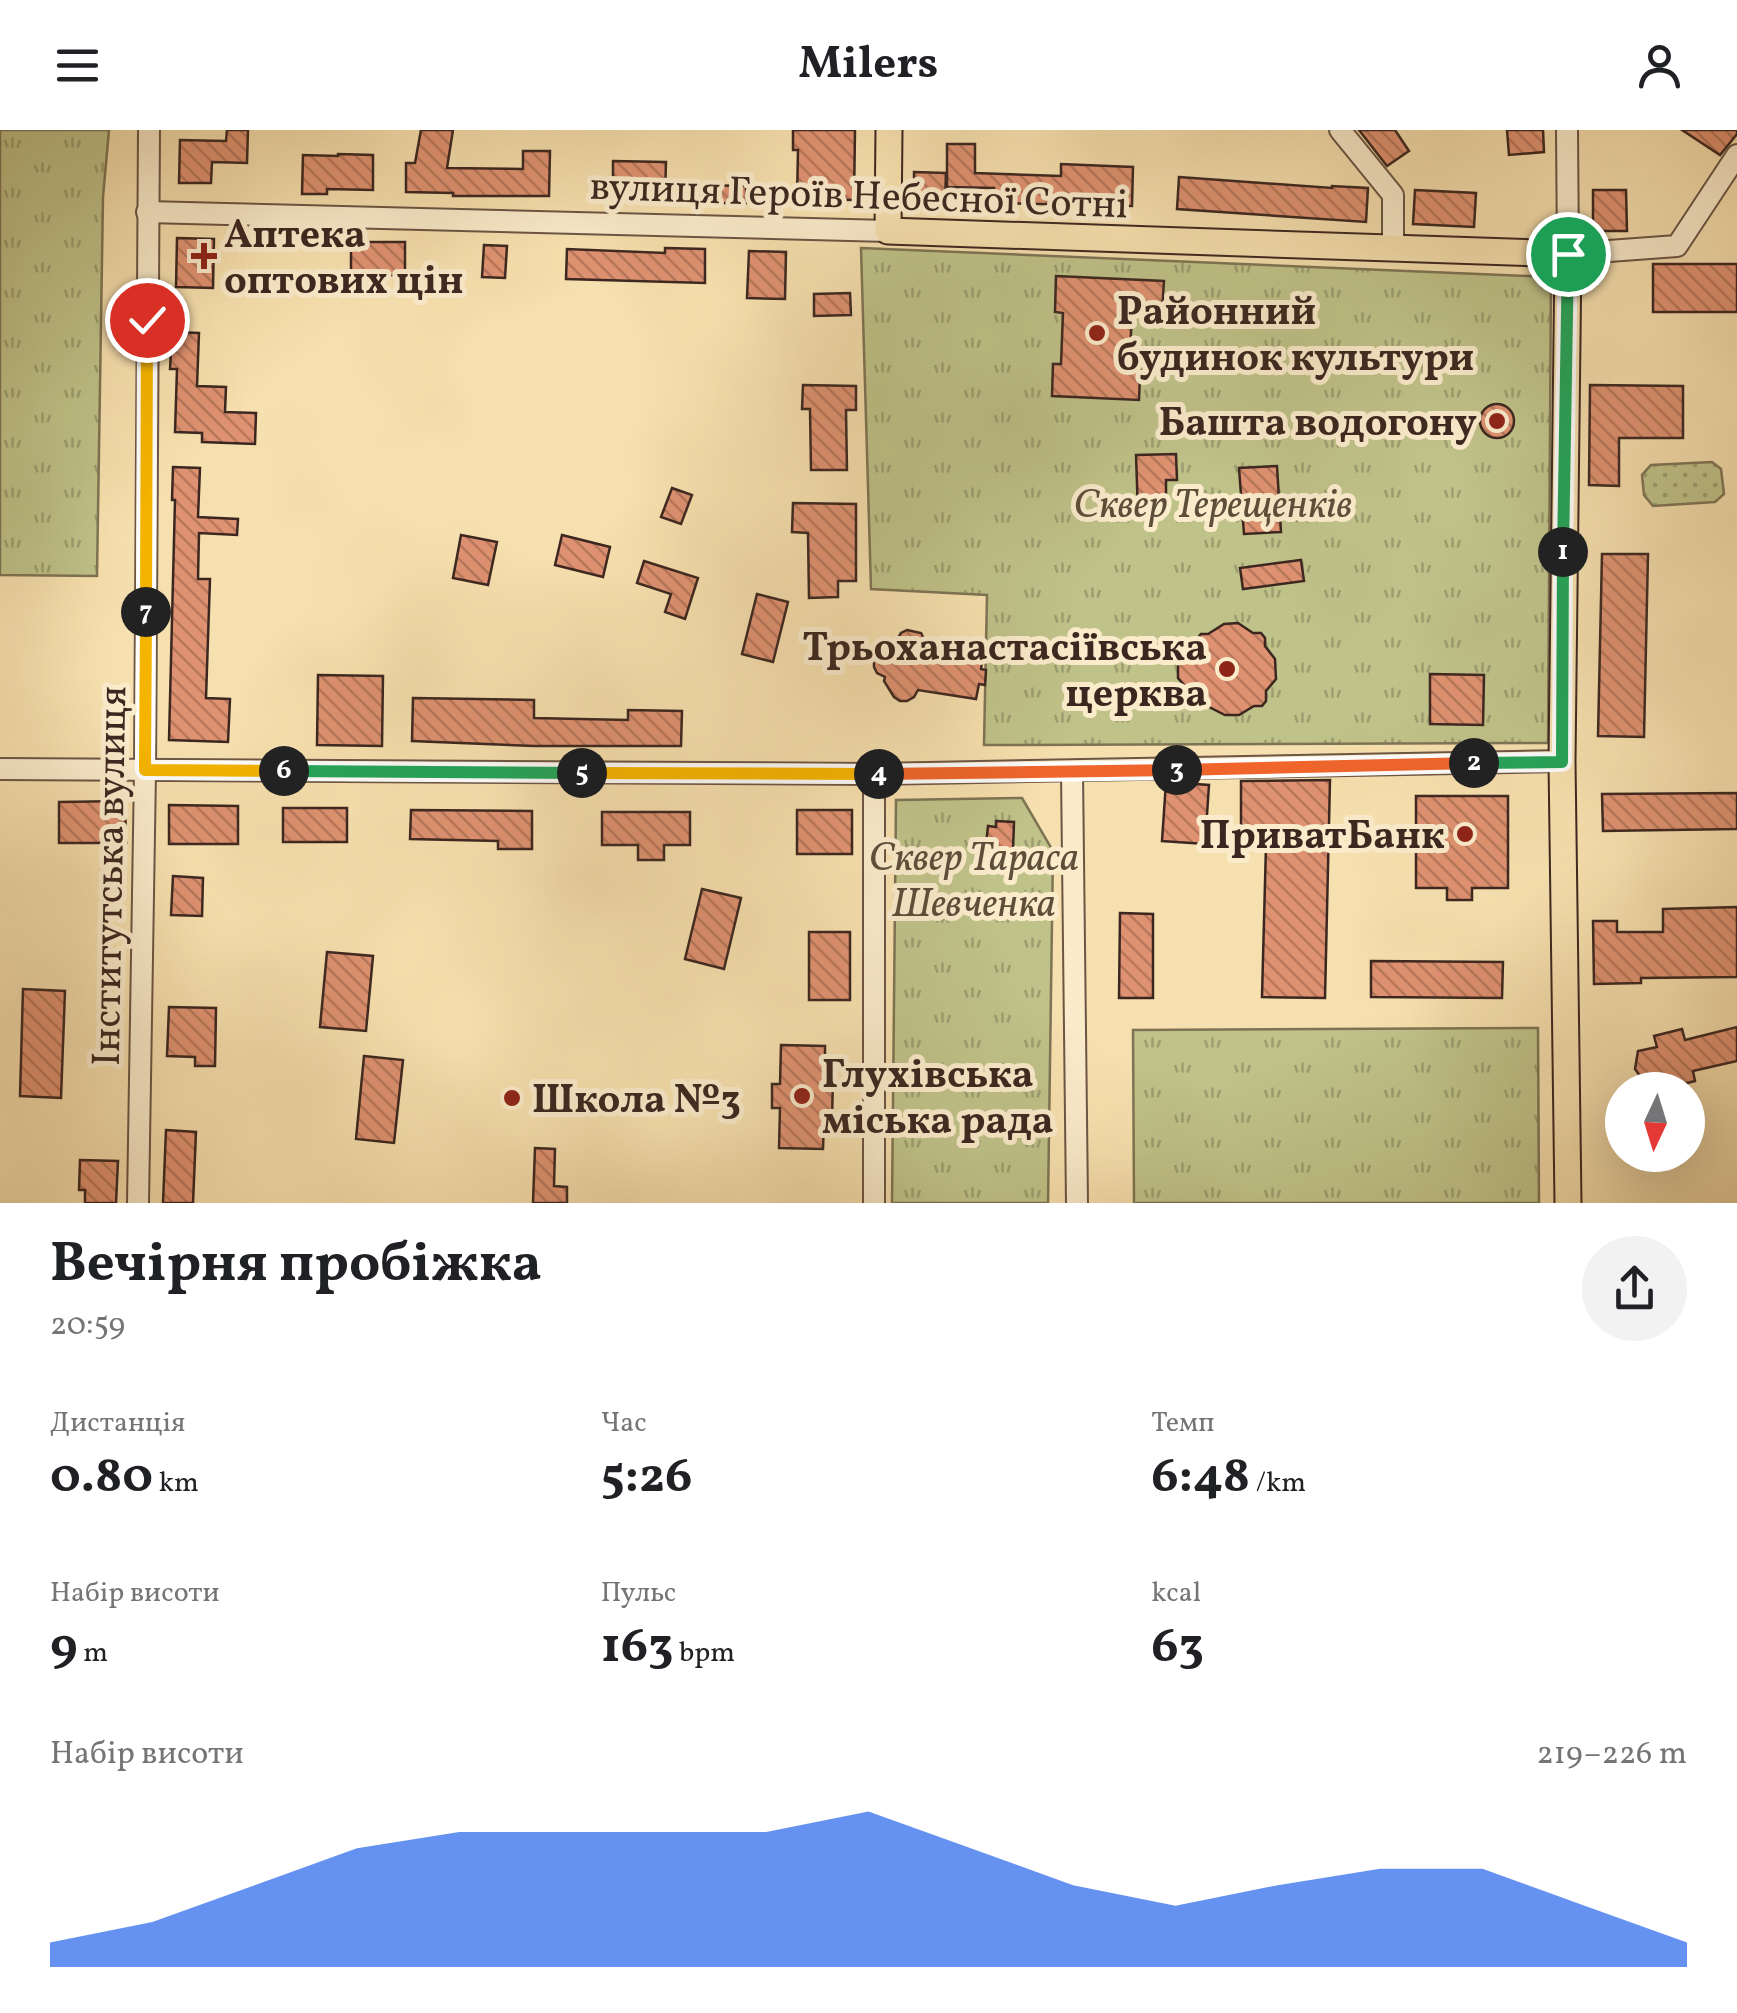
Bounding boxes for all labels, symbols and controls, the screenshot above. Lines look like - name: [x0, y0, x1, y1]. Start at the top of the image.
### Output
- text: Milers: [799, 34, 938, 97]
- icon: menu: [50, 38, 105, 93]
- icon: person: [1632, 38, 1687, 93]
- street label: вулиця Героїв Небесної Сотні: [589, 161, 1129, 235]
- place label: Аптека оптових цін: [224, 209, 463, 311]
- pin: [1526, 212, 1611, 297]
- icon: arrive: [1541, 227, 1596, 282]
- marker: Аптека оптових цін: [193, 245, 215, 267]
- pin: [105, 278, 190, 363]
- place label: Районний будинок культури: [1117, 286, 1474, 388]
- icon: check: [120, 293, 175, 348]
- marker: Районний будинок культури: [1086, 322, 1108, 344]
- place label: Башта водогону: [1159, 397, 1477, 453]
- marker: Башта водогону: [1486, 410, 1508, 432]
- park label: Сквер Терещенків: [1074, 479, 1352, 535]
- pin: 1: [1538, 527, 1588, 577]
- text: 1: [1557, 532, 1569, 571]
- pin: 7: [121, 587, 171, 637]
- text: 7: [139, 592, 153, 631]
- place label: Трьоханастасіївська церква: [802, 622, 1207, 724]
- marker: Трьоханастасіївська церква: [1216, 658, 1238, 680]
- street label: Інститутська вулиця: [81, 686, 143, 1067]
- pin: 2: [1449, 738, 1499, 788]
- text: 2: [1467, 743, 1481, 782]
- pin: 3: [1152, 745, 1202, 795]
- pin: 6: [259, 746, 309, 796]
- pin: 5: [557, 748, 607, 798]
- pin: 4: [854, 749, 904, 799]
- text: 3: [1170, 750, 1184, 789]
- text: 6: [276, 751, 292, 790]
- text: 5: [575, 753, 589, 792]
- text: 4: [871, 754, 887, 793]
- place label: ПриватБанк: [1200, 810, 1445, 866]
- marker: ПриватБанк: [1454, 823, 1476, 845]
- park label: Сквер Тараса Шевченка: [869, 832, 1079, 934]
- place label: Глухівська міська рада: [822, 1049, 1054, 1151]
- north arrow: [1605, 1072, 1705, 1172]
- map controls: [1605, 1072, 1705, 1172]
- place label: Школа №3: [532, 1074, 741, 1130]
- marker: Глухівська міська рада: [791, 1085, 813, 1107]
- marker: Школа №3: [501, 1087, 523, 1109]
- text: Вечірня пробіжка: [50, 1228, 542, 1304]
- button: share: [1582, 1236, 1687, 1341]
- text: 20:59: [50, 1304, 125, 1348]
- text: Дистанція: [50, 1404, 185, 1443]
- text: Час: [601, 1404, 647, 1443]
- text: Темп: [1151, 1404, 1215, 1443]
- text: 0.80: [50, 1443, 153, 1513]
- text: 5:26: [601, 1443, 692, 1513]
- text: 6:48: [1151, 1443, 1250, 1513]
- text: km: [153, 1464, 199, 1503]
- text: /km: [1250, 1464, 1306, 1503]
- text: Набір висоти: [50, 1574, 220, 1613]
- text: Пульс: [601, 1574, 676, 1613]
- text: kcal: [1151, 1574, 1201, 1613]
- text: 9: [50, 1613, 78, 1683]
- text: 163: [601, 1613, 673, 1683]
- text: 63: [1151, 1613, 1204, 1683]
- text: m: [78, 1634, 108, 1673]
- text: bpm: [673, 1634, 735, 1673]
- text: Набір висоти: [50, 1733, 244, 1777]
- text: 219–226 m: [1536, 1733, 1687, 1777]

